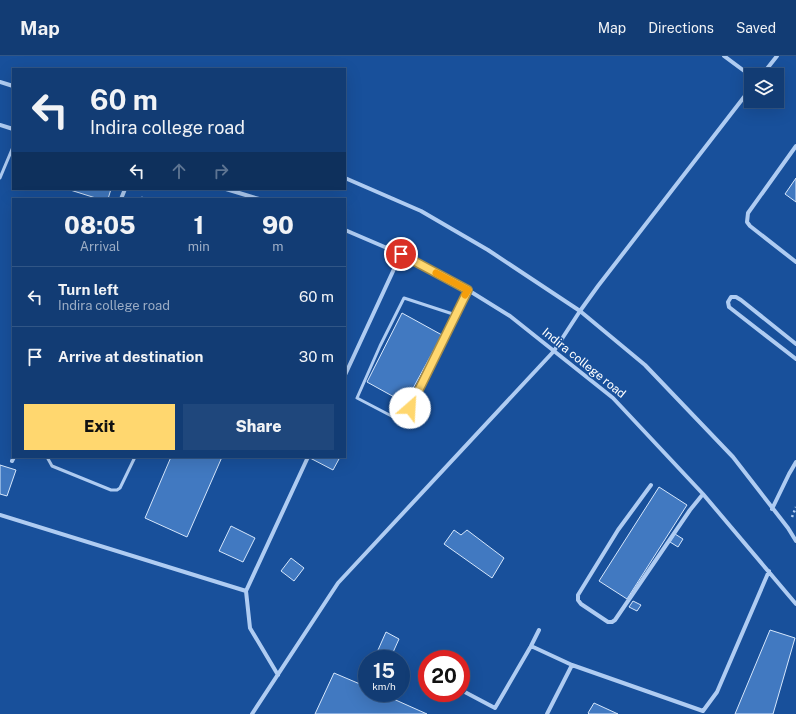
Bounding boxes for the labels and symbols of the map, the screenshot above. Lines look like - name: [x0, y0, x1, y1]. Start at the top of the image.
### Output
- pin: [384, 237, 418, 271]
- street label: Indira college road: [539, 325, 629, 401]
- position arrow: [389, 387, 431, 429]
- speed limit sign: 20: [418, 650, 470, 702]

